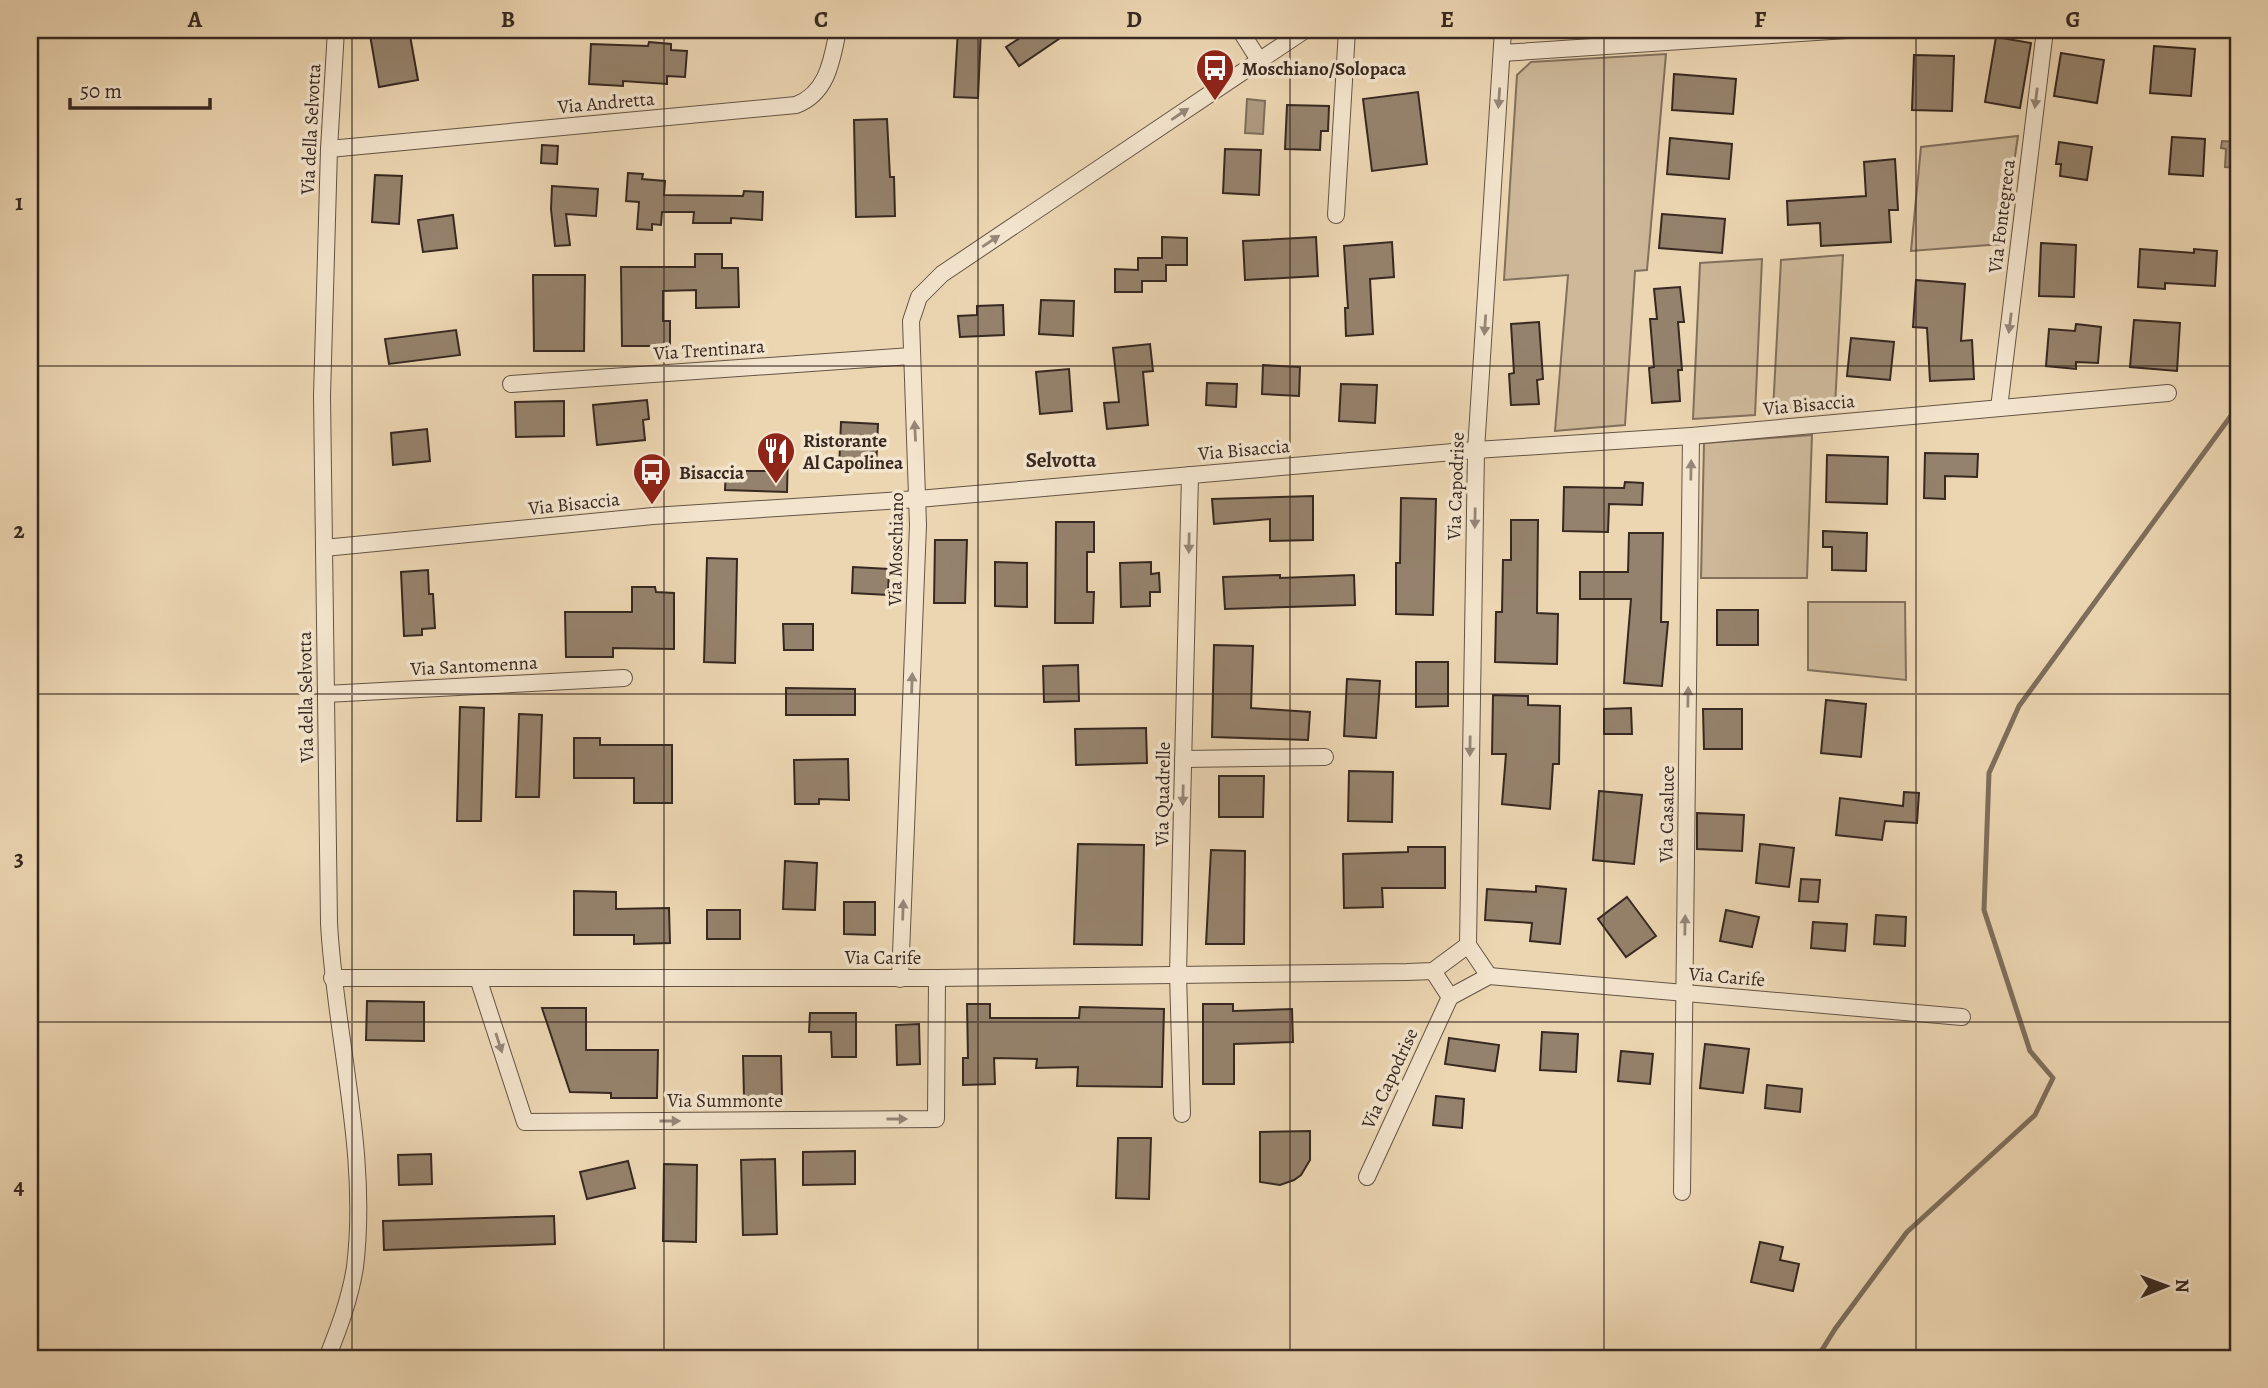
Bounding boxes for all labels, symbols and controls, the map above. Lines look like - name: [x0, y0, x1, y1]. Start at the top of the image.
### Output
- text: A: [187, 4, 203, 35]
- text: B: [501, 4, 515, 35]
- text: C: [814, 4, 828, 35]
- text: D: [1126, 4, 1142, 35]
- text: E: [1440, 4, 1454, 35]
- text: F: [1754, 4, 1767, 35]
- text: G: [2065, 4, 2081, 35]
- bus stop icon: Moschiano/Solopaca: [1194, 47, 1236, 102]
- place label: Moschiano/Solopaca: [1242, 56, 1407, 82]
- street label: Via della Selvotta: [295, 63, 327, 196]
- scale bar: [70, 66, 210, 110]
- text: 50 m: [80, 77, 122, 105]
- street label: Via Andretta: [556, 86, 656, 120]
- one-way arrow: [1494, 87, 1505, 109]
- one-way arrow: [2031, 87, 2042, 109]
- one-way arrow: [1171, 107, 1189, 121]
- street label: Via Fontegreca: [1982, 158, 2022, 275]
- text: 1: [15, 187, 23, 218]
- one-way arrow: [982, 234, 1000, 248]
- one-way arrow: [2004, 313, 2015, 335]
- one-way arrow: [1479, 314, 1490, 336]
- street label: Via Trentinara: [652, 333, 766, 367]
- street label: Via Bisaccia: [1761, 388, 1856, 422]
- one-way arrow: [909, 420, 920, 442]
- place label: Ristorante Al Capolinea: [802, 428, 904, 476]
- restaurant icon: Ristorante Al Capolinea: [755, 430, 797, 485]
- street label: Via Capodrise: [1441, 432, 1471, 541]
- street label: Via Bisaccia: [1196, 433, 1291, 467]
- district label: Selvotta: [1026, 446, 1097, 474]
- bus stop icon: Bisaccia: [631, 451, 673, 506]
- one-way arrow: [1685, 459, 1697, 481]
- place label: Bisaccia: [679, 460, 745, 486]
- street label: Via Bisaccia: [526, 486, 621, 522]
- street label: Via Moschiano: [882, 492, 910, 607]
- one-way arrow: [1469, 508, 1481, 530]
- text: 2: [13, 515, 25, 546]
- one-way arrow: [1183, 533, 1194, 555]
- street label: Via della Selvotta: [292, 631, 320, 764]
- street label: Via Santomenna: [409, 650, 539, 682]
- one-way arrow: [906, 672, 917, 694]
- one-way arrow: [1682, 686, 1694, 708]
- one-way arrow: [1464, 735, 1476, 757]
- street label: Via Quadrelle: [1149, 741, 1177, 848]
- street label: Via Casaluce: [1653, 765, 1681, 864]
- one-way arrow: [1177, 785, 1188, 807]
- text: 3: [14, 843, 24, 874]
- one-way arrow: [898, 899, 909, 921]
- one-way arrow: [1679, 914, 1691, 936]
- street label: Via Carife: [844, 945, 921, 971]
- street label: Via Carife: [1687, 961, 1766, 993]
- street label: Via Capodrise: [1355, 1024, 1425, 1134]
- one-way arrow: [494, 1033, 505, 1054]
- street label: Via Summonte: [666, 1088, 783, 1114]
- one-way arrow: [887, 1114, 909, 1125]
- one-way arrow: [659, 1115, 681, 1127]
- text: 4: [14, 1171, 25, 1202]
- north arrow: [2132, 1252, 2202, 1322]
- text: N: [2169, 1279, 2195, 1293]

